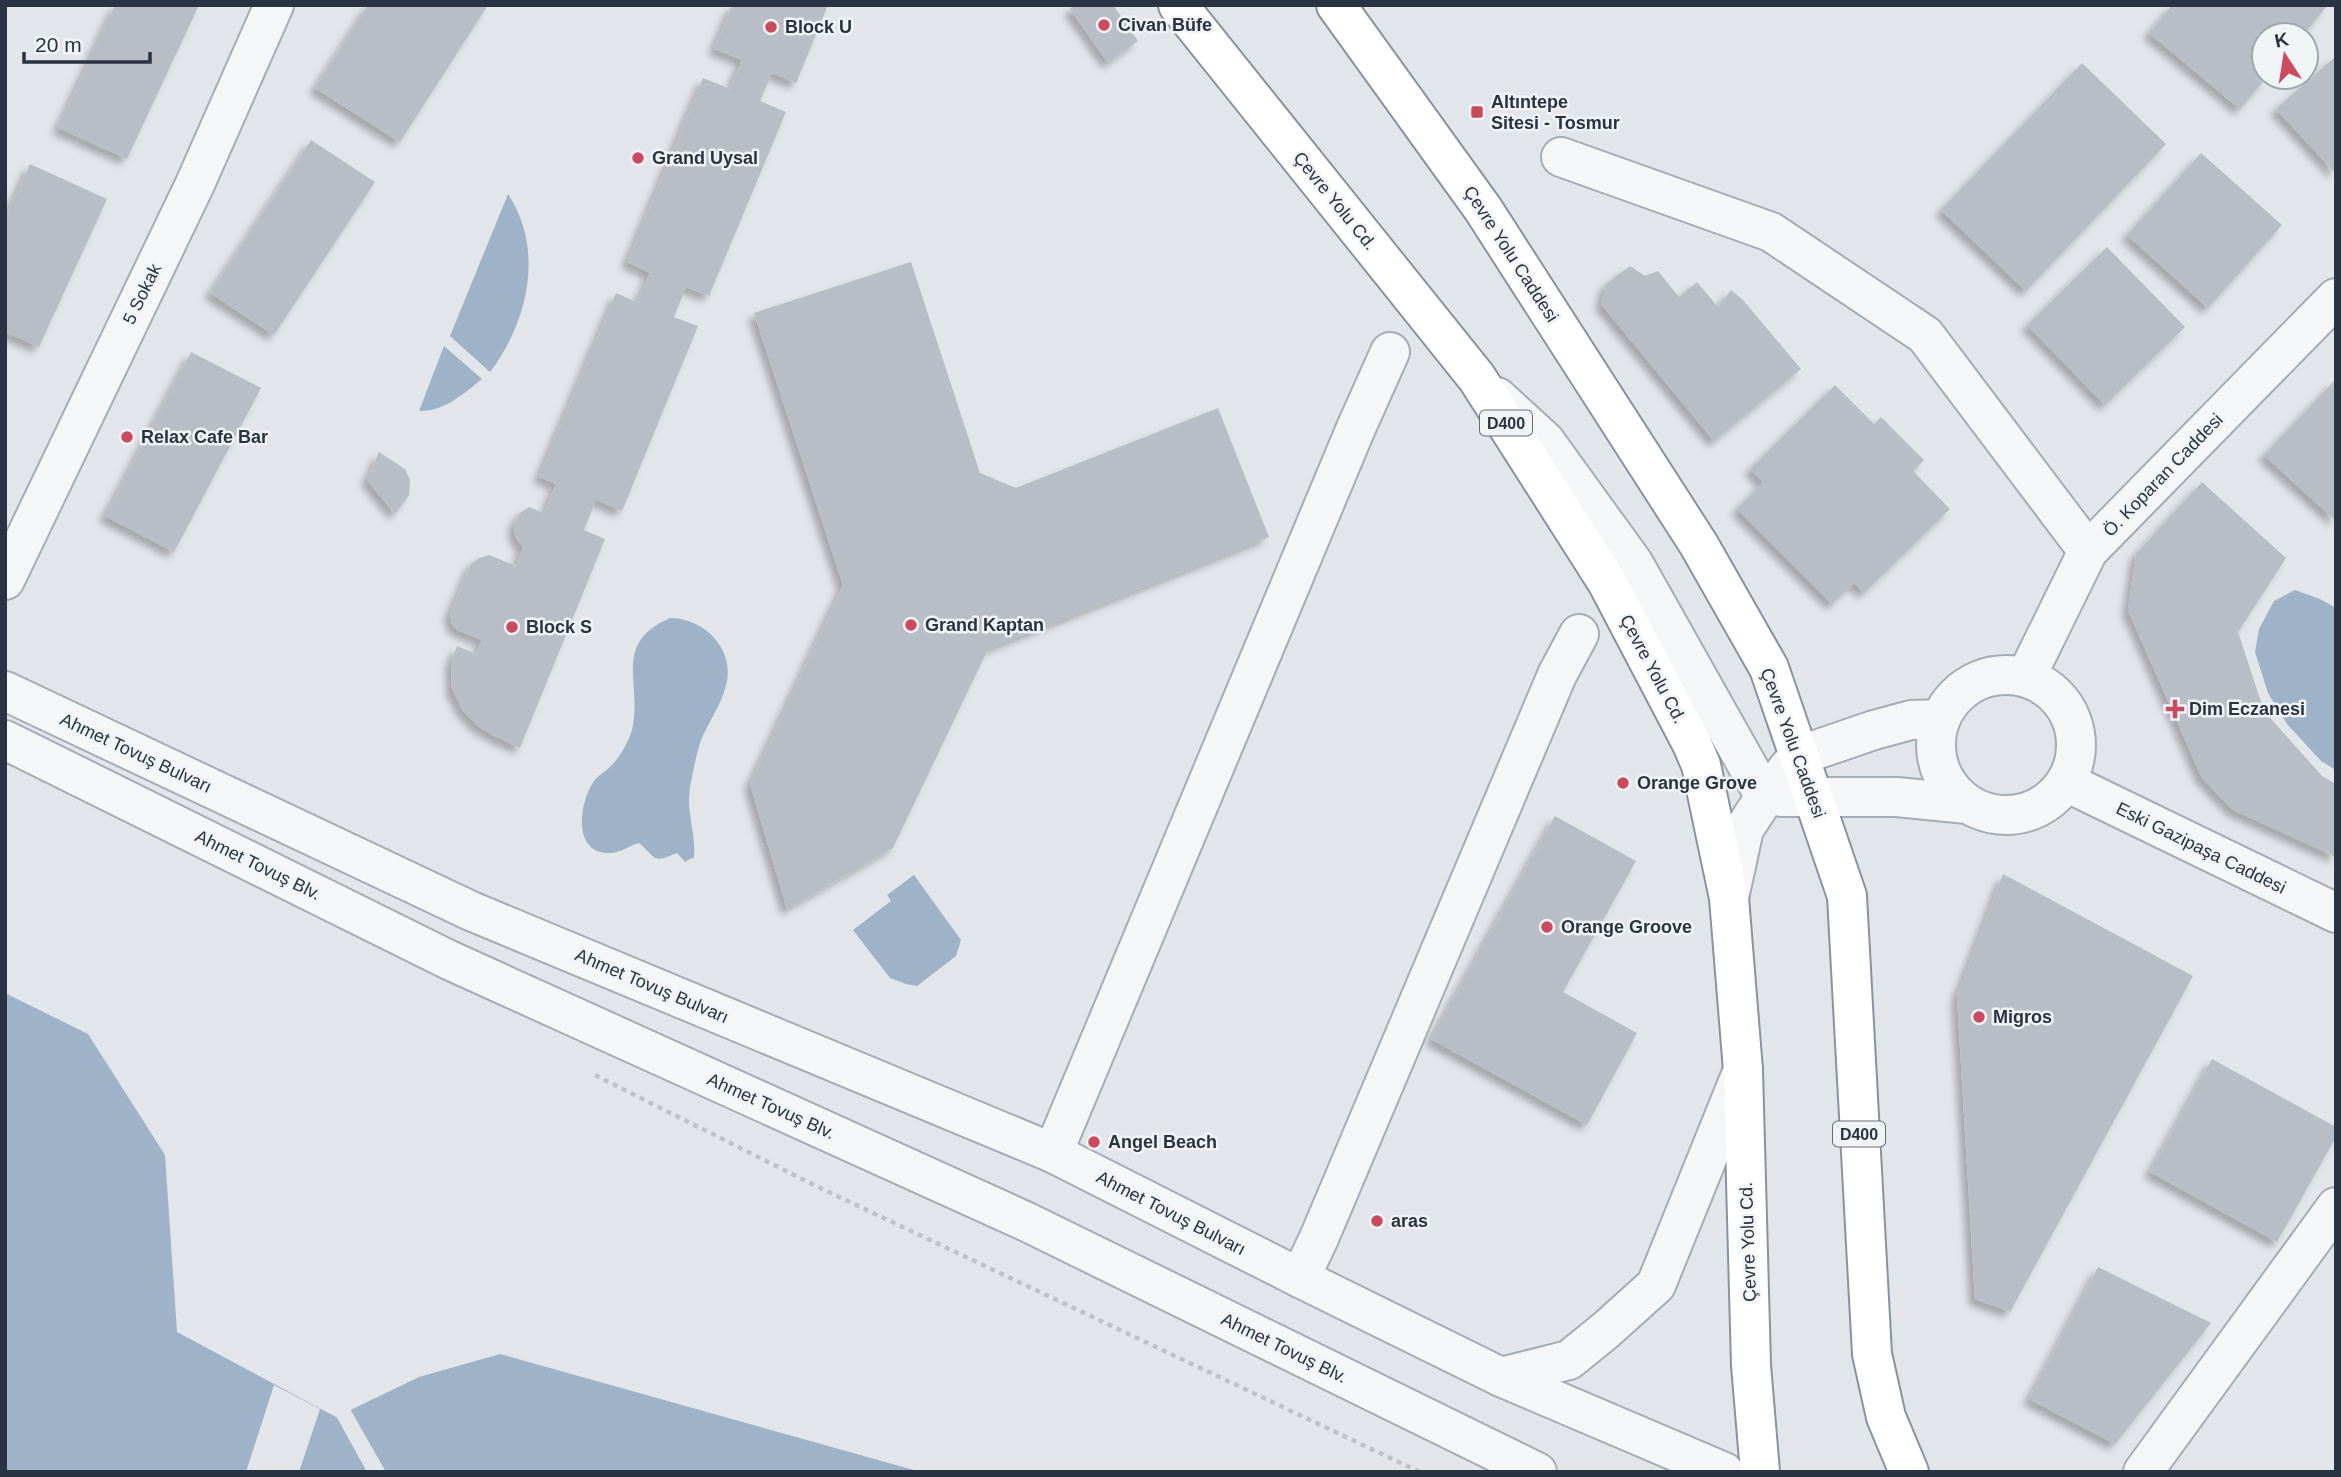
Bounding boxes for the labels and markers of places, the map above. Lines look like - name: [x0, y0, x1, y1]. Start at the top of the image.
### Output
- place label: Civan Büfe: [1118, 15, 1212, 35]
- place label: Block U: [785, 17, 852, 37]
- marker: Civan Büfe: [1096, 17, 1112, 33]
- marker: Block U: [763, 19, 779, 35]
- place label: Altıntepe Sitesi - Tosmur: [1491, 92, 1620, 133]
- marker: Altıntepe Sitesi - Tosmur: [1469, 104, 1485, 120]
- place label: Grand Uysal: [652, 148, 758, 168]
- marker: Grand Uysal: [630, 150, 646, 166]
- place label: Relax Cafe Bar: [141, 427, 268, 447]
- marker: Relax Cafe Bar: [119, 429, 135, 445]
- place label: Grand Kaptan: [925, 615, 1044, 635]
- place label: Block S: [526, 617, 592, 637]
- marker: Grand Kaptan: [903, 617, 919, 633]
- marker: Block S: [504, 619, 520, 635]
- place label: Dim Eczanesi: [2189, 699, 2305, 719]
- marker: Dim Eczanesi: [2167, 701, 2183, 717]
- place label: Orange Grove: [1637, 773, 1757, 793]
- marker: Orange Grove: [1615, 775, 1631, 791]
- place label: Orange Groove: [1561, 917, 1692, 937]
- marker: Orange Groove: [1539, 919, 1555, 935]
- place label: Migros: [1993, 1007, 2052, 1027]
- marker: Migros: [1971, 1009, 1987, 1025]
- place label: Angel Beach: [1108, 1132, 1217, 1152]
- marker: Angel Beach: [1086, 1134, 1102, 1150]
- place label: aras: [1391, 1211, 1428, 1231]
- marker: aras: [1369, 1213, 1385, 1229]

